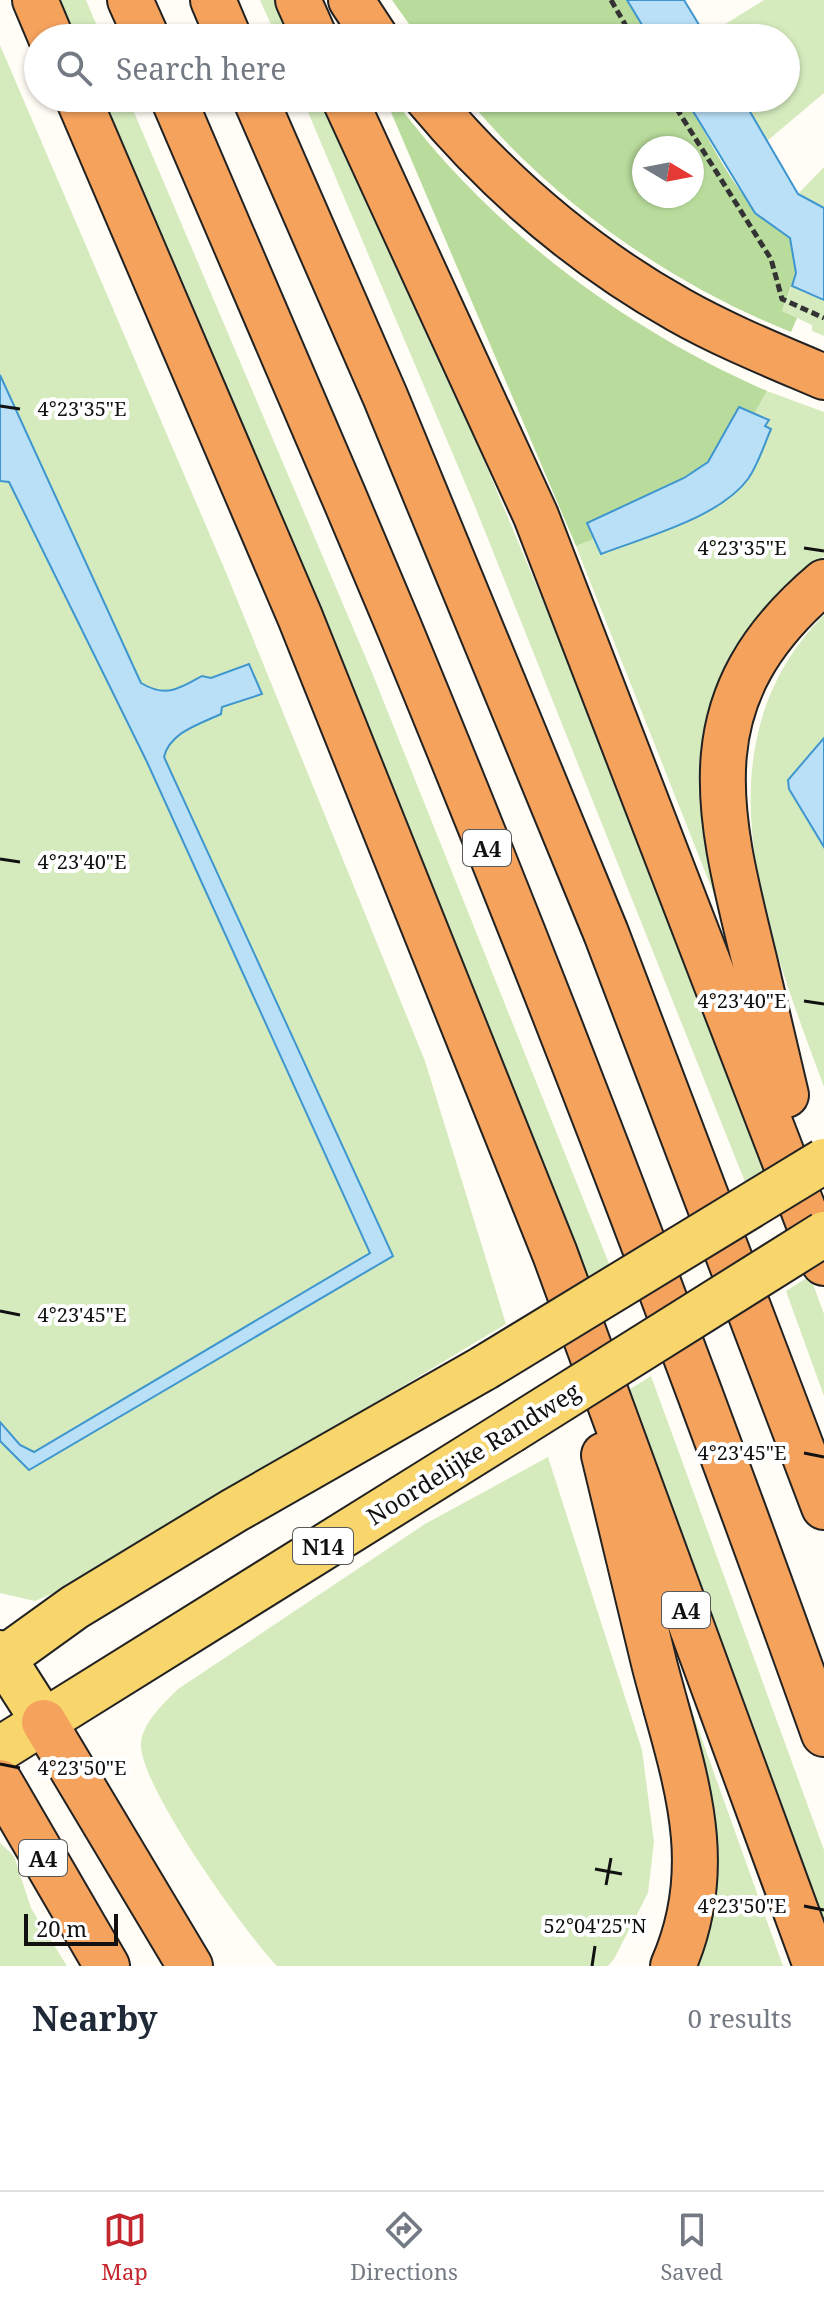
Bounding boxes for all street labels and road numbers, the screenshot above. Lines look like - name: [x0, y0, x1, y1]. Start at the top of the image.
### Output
- road number: A4: [463, 830, 511, 866]
- street label: Noordelijke Randweg: [360, 1374, 586, 1532]
- road number: N14: [293, 1528, 353, 1564]
- road number: A4: [662, 1592, 710, 1628]
- road number: A4: [19, 1840, 67, 1876]

